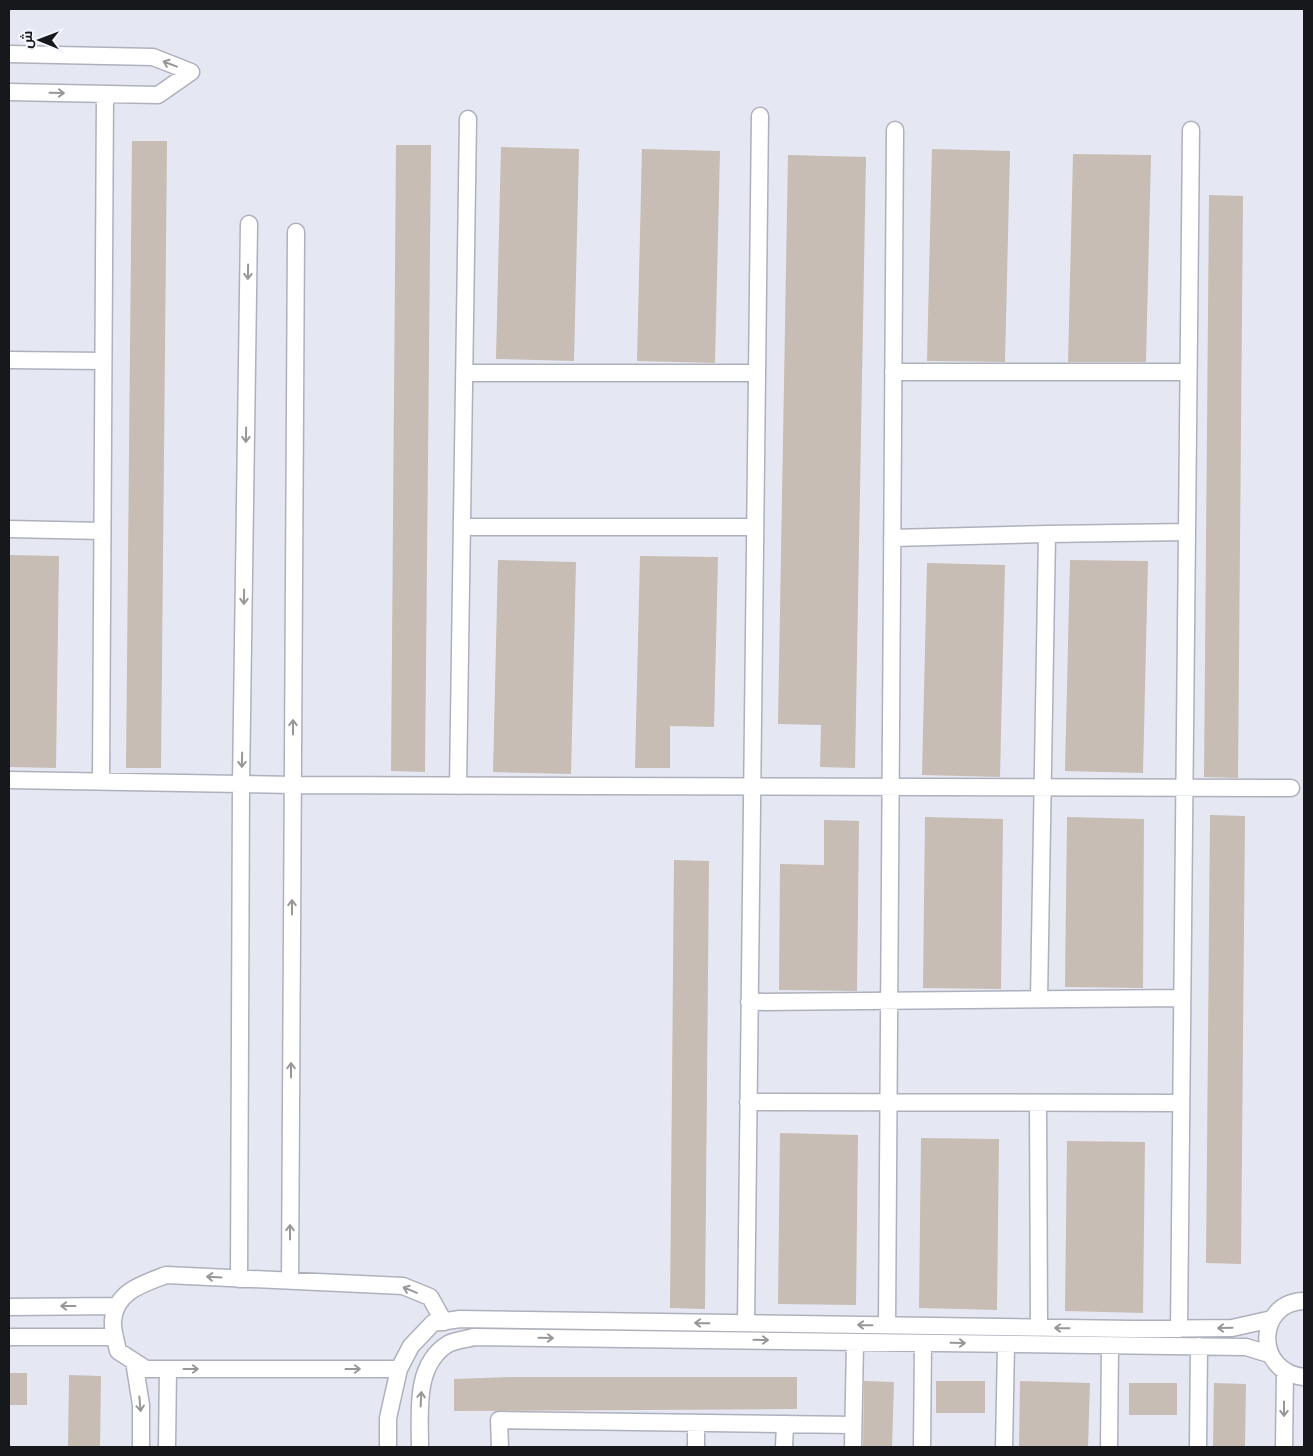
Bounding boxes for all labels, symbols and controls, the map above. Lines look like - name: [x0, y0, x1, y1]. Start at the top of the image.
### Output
- north arrow: [15, 15, 65, 65]
- text: ش: [19, 31, 36, 49]
- one-way arrow: [163, 59, 178, 68]
- one-way arrow: [49, 88, 65, 98]
- one-way arrow: [243, 264, 253, 280]
- one-way arrow: [241, 426, 251, 443]
- one-way arrow: [239, 589, 249, 605]
- one-way arrow: [288, 720, 298, 736]
- one-way arrow: [237, 752, 246, 768]
- one-way arrow: [287, 900, 297, 916]
- one-way arrow: [286, 1062, 296, 1078]
- one-way arrow: [285, 1225, 295, 1241]
- one-way arrow: [206, 1273, 222, 1282]
- one-way arrow: [403, 1284, 418, 1293]
- one-way arrow: [60, 1302, 76, 1311]
- one-way arrow: [694, 1318, 710, 1328]
- one-way arrow: [857, 1320, 873, 1330]
- one-way arrow: [1054, 1323, 1070, 1333]
- one-way arrow: [1217, 1323, 1233, 1333]
- one-way arrow: [538, 1333, 554, 1343]
- one-way arrow: [753, 1336, 769, 1345]
- one-way arrow: [950, 1338, 966, 1348]
- one-way arrow: [182, 1364, 199, 1374]
- one-way arrow: [345, 1364, 361, 1374]
- one-way arrow: [416, 1391, 425, 1407]
- one-way arrow: [135, 1396, 145, 1412]
- one-way arrow: [1279, 1401, 1289, 1417]

